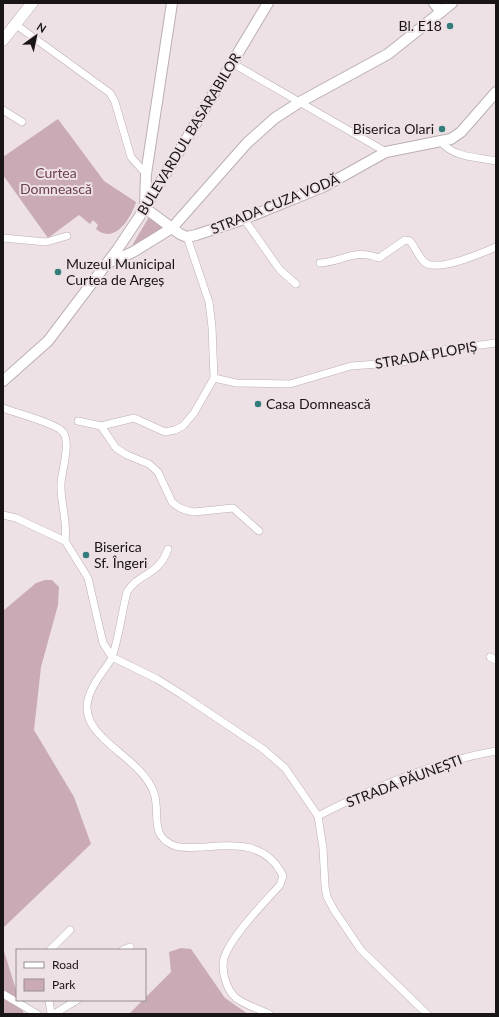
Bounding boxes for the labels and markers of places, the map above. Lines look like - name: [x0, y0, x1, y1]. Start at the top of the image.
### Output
- place label: Bl. E18: [399, 17, 442, 34]
- marker: Bl. E18: [445, 21, 455, 31]
- place label: Biserica Olari: [353, 120, 434, 137]
- marker: Biserica Olari: [437, 124, 447, 134]
- place label: Muzeul Municipal Curtea de Argeș: [66, 255, 175, 288]
- marker: Muzeul Municipal Curtea de Argeș: [53, 267, 63, 277]
- place label: Casa Domnească: [266, 395, 371, 412]
- marker: Casa Domnească: [253, 399, 263, 409]
- place label: Biserica Sf. Îngeri: [94, 538, 147, 571]
- marker: Biserica Sf. Îngeri: [81, 550, 91, 560]

